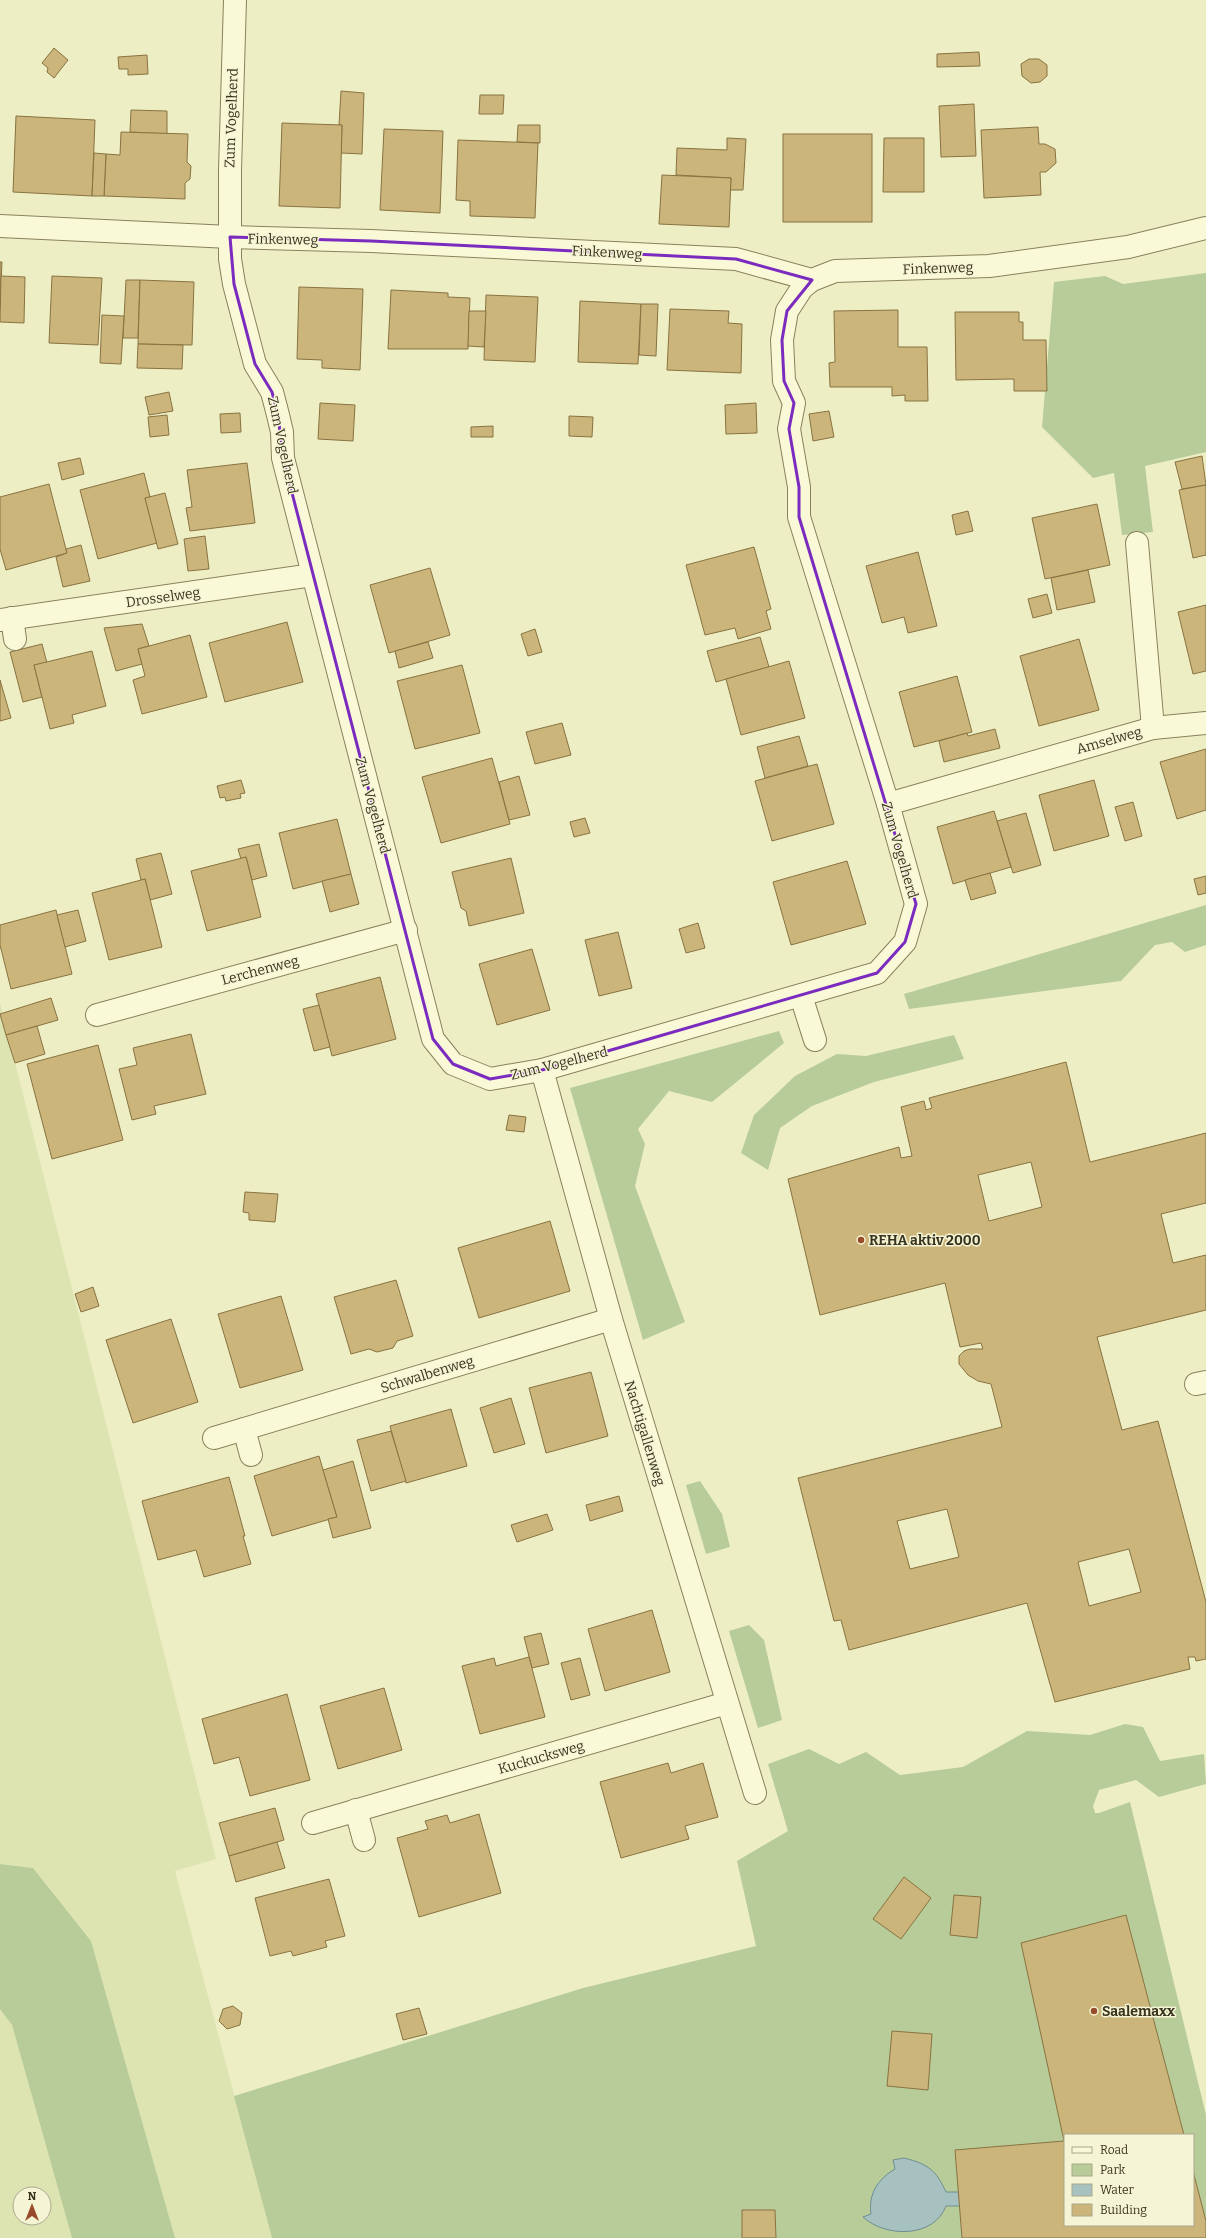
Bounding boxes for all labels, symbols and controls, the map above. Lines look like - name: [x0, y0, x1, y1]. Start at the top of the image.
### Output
- street label: Zum Vogelherd: [221, 68, 242, 168]
- street label: Finkenweg: [247, 230, 319, 249]
- street label: Finkenweg: [571, 242, 643, 263]
- street label: Finkenweg: [902, 259, 974, 278]
- street label: Zum Vogelherd: [264, 395, 301, 496]
- street label: Drosselweg: [125, 584, 202, 611]
- street label: Amselweg: [1074, 723, 1144, 758]
- street label: Zum Vogelherd: [351, 755, 394, 856]
- street label: Zum Vogelherd: [878, 800, 921, 900]
- street label: Lerchenweg: [220, 952, 301, 989]
- street label: Zum Vogelherd: [509, 1043, 610, 1084]
- place label: REHA aktiv 2000: [869, 1232, 981, 1249]
- marker: REHA aktiv 2000: [856, 1235, 866, 1245]
- street label: Schwalbenweg: [378, 1352, 476, 1397]
- street label: Nachtigallenweg: [620, 1378, 669, 1488]
- street label: Kuckucksweg: [496, 1737, 586, 1778]
- place label: Saalemaxx: [1102, 2003, 1175, 2020]
- marker: Saalemaxx: [1089, 2006, 1099, 2016]
- legend: [1064, 2134, 1194, 2226]
- text: Road: [1100, 2143, 1128, 2157]
- text: Park: [1100, 2163, 1126, 2177]
- text: Water: [1100, 2183, 1135, 2197]
- north arrow: [12, 2186, 52, 2226]
- text: N: [28, 2190, 37, 2203]
- text: Building: [1100, 2203, 1147, 2217]

